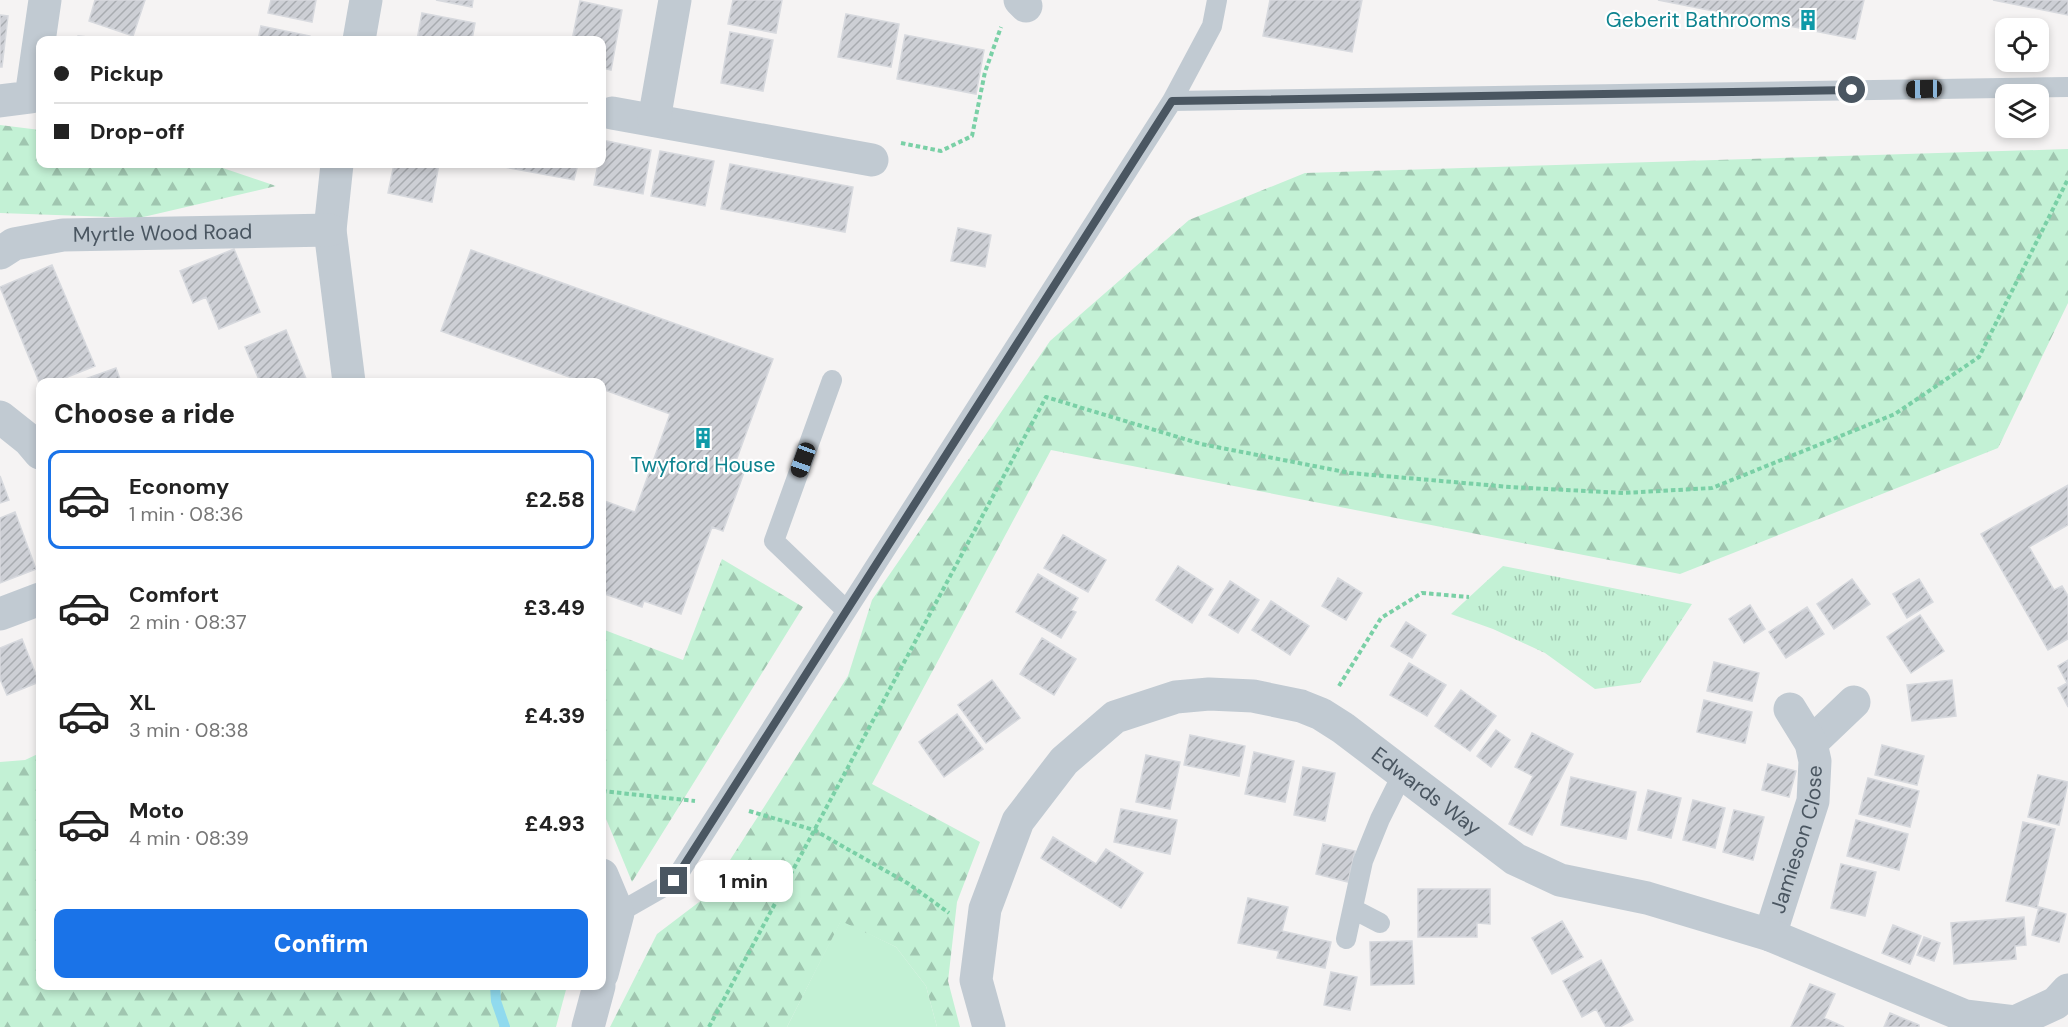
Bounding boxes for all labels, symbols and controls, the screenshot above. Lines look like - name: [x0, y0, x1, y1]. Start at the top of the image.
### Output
- place label: Geberit Bathrooms: [1606, 6, 1791, 34]
- building icon: Geberit Bathrooms: [1796, 8, 1820, 32]
- map controls: [1995, 18, 2049, 138]
- button: locate: [1995, 18, 2049, 72]
- text: Pickup: [90, 59, 164, 88]
- route start: [1838, 76, 1865, 103]
- car: [1906, 80, 1942, 98]
- button: layers: [1995, 84, 2049, 138]
- text: Drop-off: [90, 117, 185, 146]
- street label: Myrtle Wood Road: [73, 217, 252, 249]
- text: Choose a ride: [54, 396, 235, 431]
- building icon: Twyford House: [691, 426, 715, 450]
- car: [788, 440, 818, 480]
- place label: Twyford House: [631, 451, 776, 479]
- text: Economy: [129, 472, 229, 501]
- icon: car: [57, 473, 111, 527]
- text: £2.58: [525, 485, 585, 514]
- text: 1 min · 08:36: [129, 501, 244, 527]
- text: Comfort: [129, 580, 219, 609]
- icon: car: [57, 581, 111, 635]
- text: £3.49: [524, 593, 585, 622]
- text: 2 min · 08:37: [129, 609, 247, 635]
- text: XL: [129, 688, 156, 717]
- icon: car: [57, 689, 111, 743]
- text: £4.39: [524, 701, 585, 730]
- text: 3 min · 08:38: [129, 717, 249, 743]
- street label: Edwards Way: [1366, 741, 1487, 842]
- street label: Jamieson Close: [1764, 765, 1829, 917]
- text: Moto: [129, 796, 184, 825]
- icon: car: [57, 797, 111, 851]
- text: £4.93: [525, 809, 585, 838]
- text: 4 min · 08:39: [129, 825, 249, 851]
- callout: 1 min: [695, 860, 794, 902]
- route end: [660, 867, 687, 894]
- text: 1 min: [719, 868, 768, 894]
- button: Confirm: [54, 909, 588, 978]

